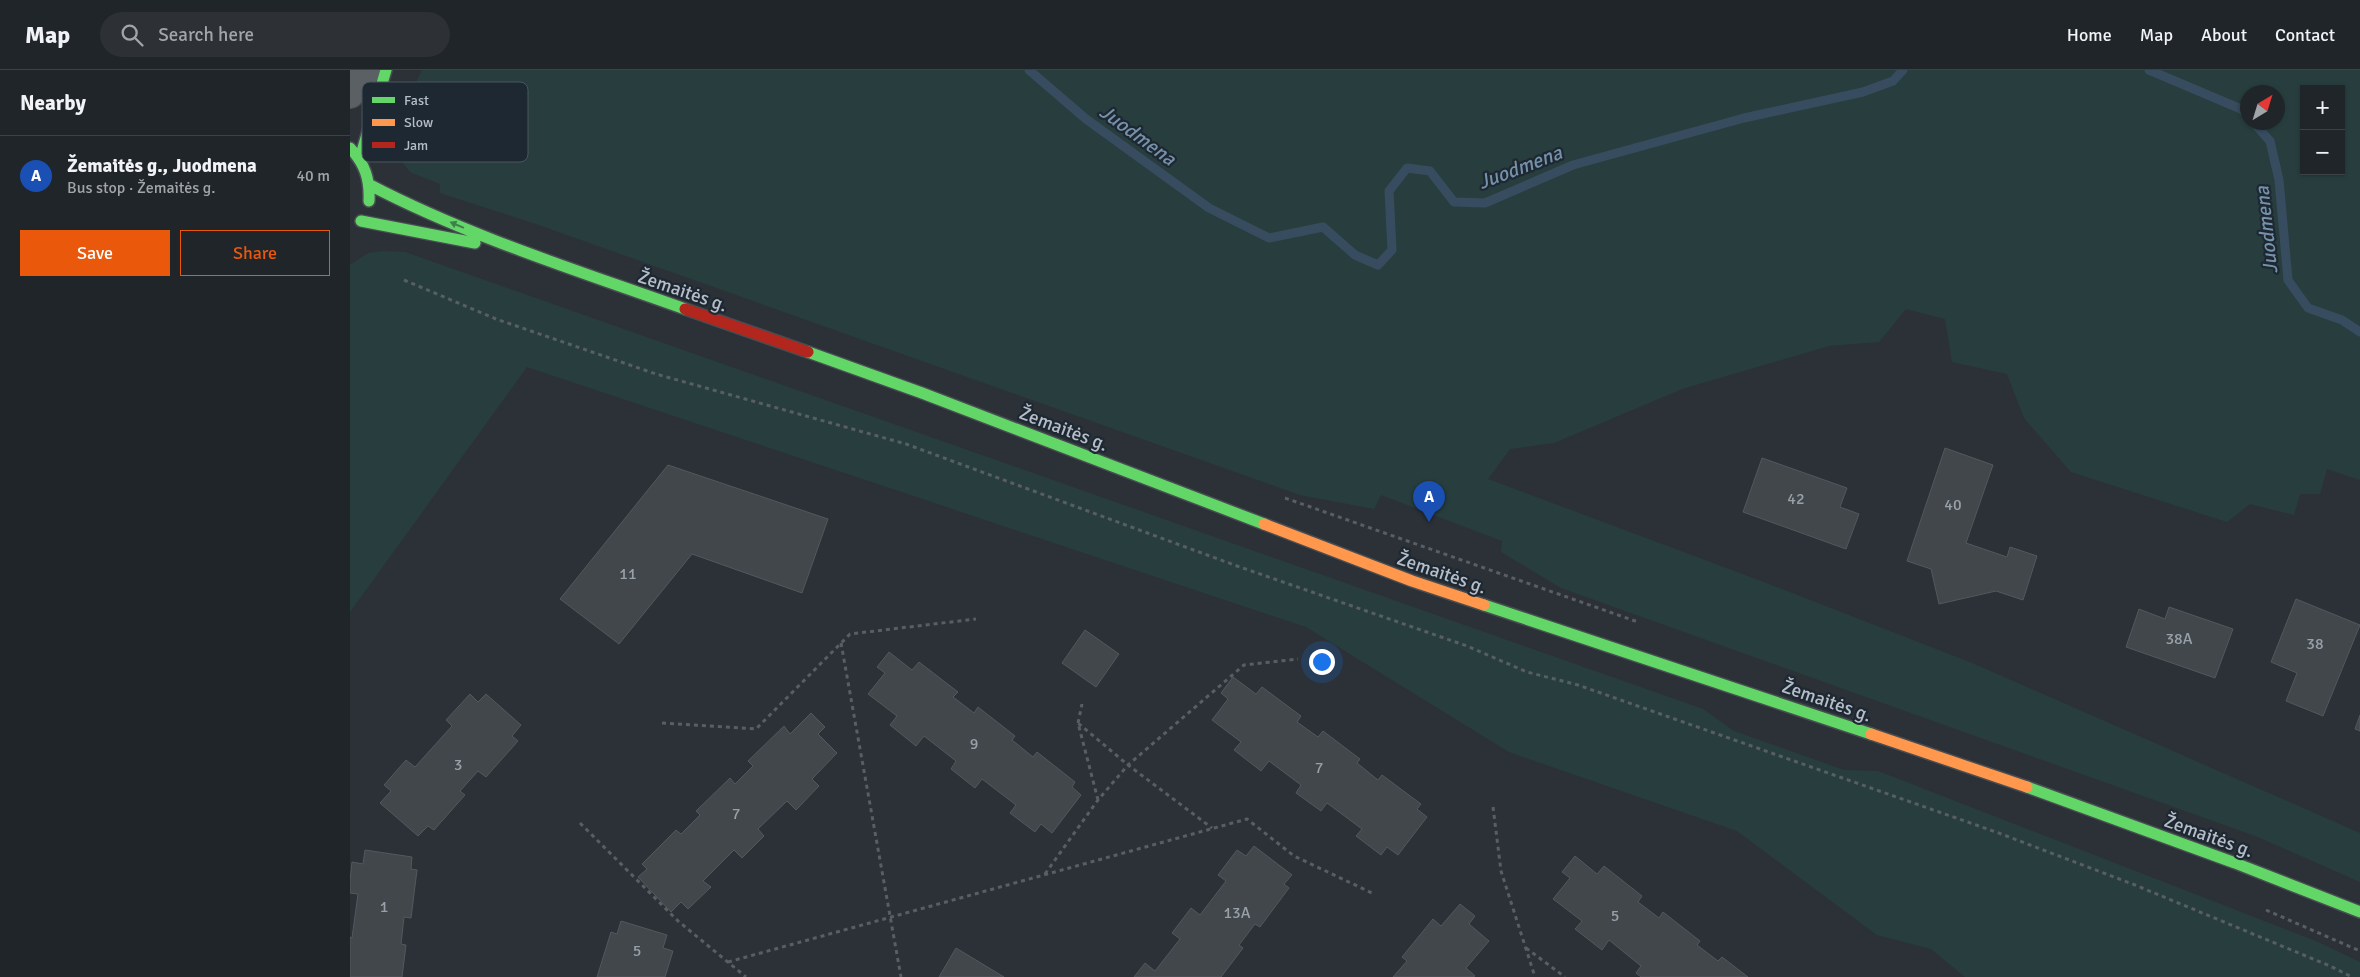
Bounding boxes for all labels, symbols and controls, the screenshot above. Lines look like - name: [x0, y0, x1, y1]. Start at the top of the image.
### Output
- search box: [100, 12, 450, 57]
- text: Map: [25, 20, 70, 50]
- icon: search: [118, 21, 146, 49]
- text: Search here: [158, 23, 254, 47]
- text: Home: [2067, 24, 2112, 46]
- text: Map: [2140, 24, 2173, 46]
- text: About: [2201, 24, 2247, 46]
- text: Contact: [2275, 24, 2335, 46]
- legend: [362, 82, 528, 162]
- north arrow: [2240, 85, 2285, 130]
- map controls: [2300, 85, 2345, 175]
- button: +: [2300, 85, 2345, 130]
- text: Nearby: [20, 90, 86, 116]
- text: Fast: [404, 92, 429, 109]
- water label: Juodmena: [1095, 99, 1181, 172]
- text: Slow: [404, 114, 433, 131]
- button: −: [2300, 130, 2345, 175]
- text: Jam: [404, 137, 428, 154]
- water label: Juodmena: [1475, 140, 1566, 195]
- text: Žemaitės g., Juodmena: [67, 154, 257, 178]
- text: A: [31, 166, 41, 186]
- text: 40 m: [296, 166, 330, 186]
- text: Bus stop · Žemaitės g.: [67, 178, 216, 198]
- water label: Juodmena: [2249, 184, 2284, 275]
- one-way arrow: [450, 220, 465, 228]
- button: Save: [20, 230, 170, 276]
- button: Share: [180, 230, 330, 276]
- street label: Žemaitės g.: [635, 264, 731, 317]
- street label: Žemaitės g.: [1016, 401, 1111, 457]
- pin: A: [1413, 481, 1445, 522]
- house number: 42: [1787, 489, 1805, 509]
- house number: 40: [1944, 495, 1962, 515]
- street label: Žemaitės g.: [1394, 546, 1490, 599]
- house number: 11: [619, 564, 637, 584]
- house number: 38A: [2165, 629, 2193, 649]
- house number: 38: [2306, 634, 2324, 654]
- your location: [1309, 649, 1335, 675]
- street label: Žemaitės g.: [1779, 674, 1875, 727]
- house number: 9: [970, 734, 978, 754]
- house number: 3: [454, 755, 462, 775]
- house number: 7: [1315, 758, 1323, 778]
- house number: 7: [732, 804, 740, 824]
- street label: Žemaitės g.: [2161, 809, 2256, 863]
- house number: 1: [380, 897, 388, 917]
- house number: 13A: [1223, 903, 1251, 923]
- house number: 5: [1611, 906, 1619, 926]
- house number: 5: [633, 941, 641, 961]

